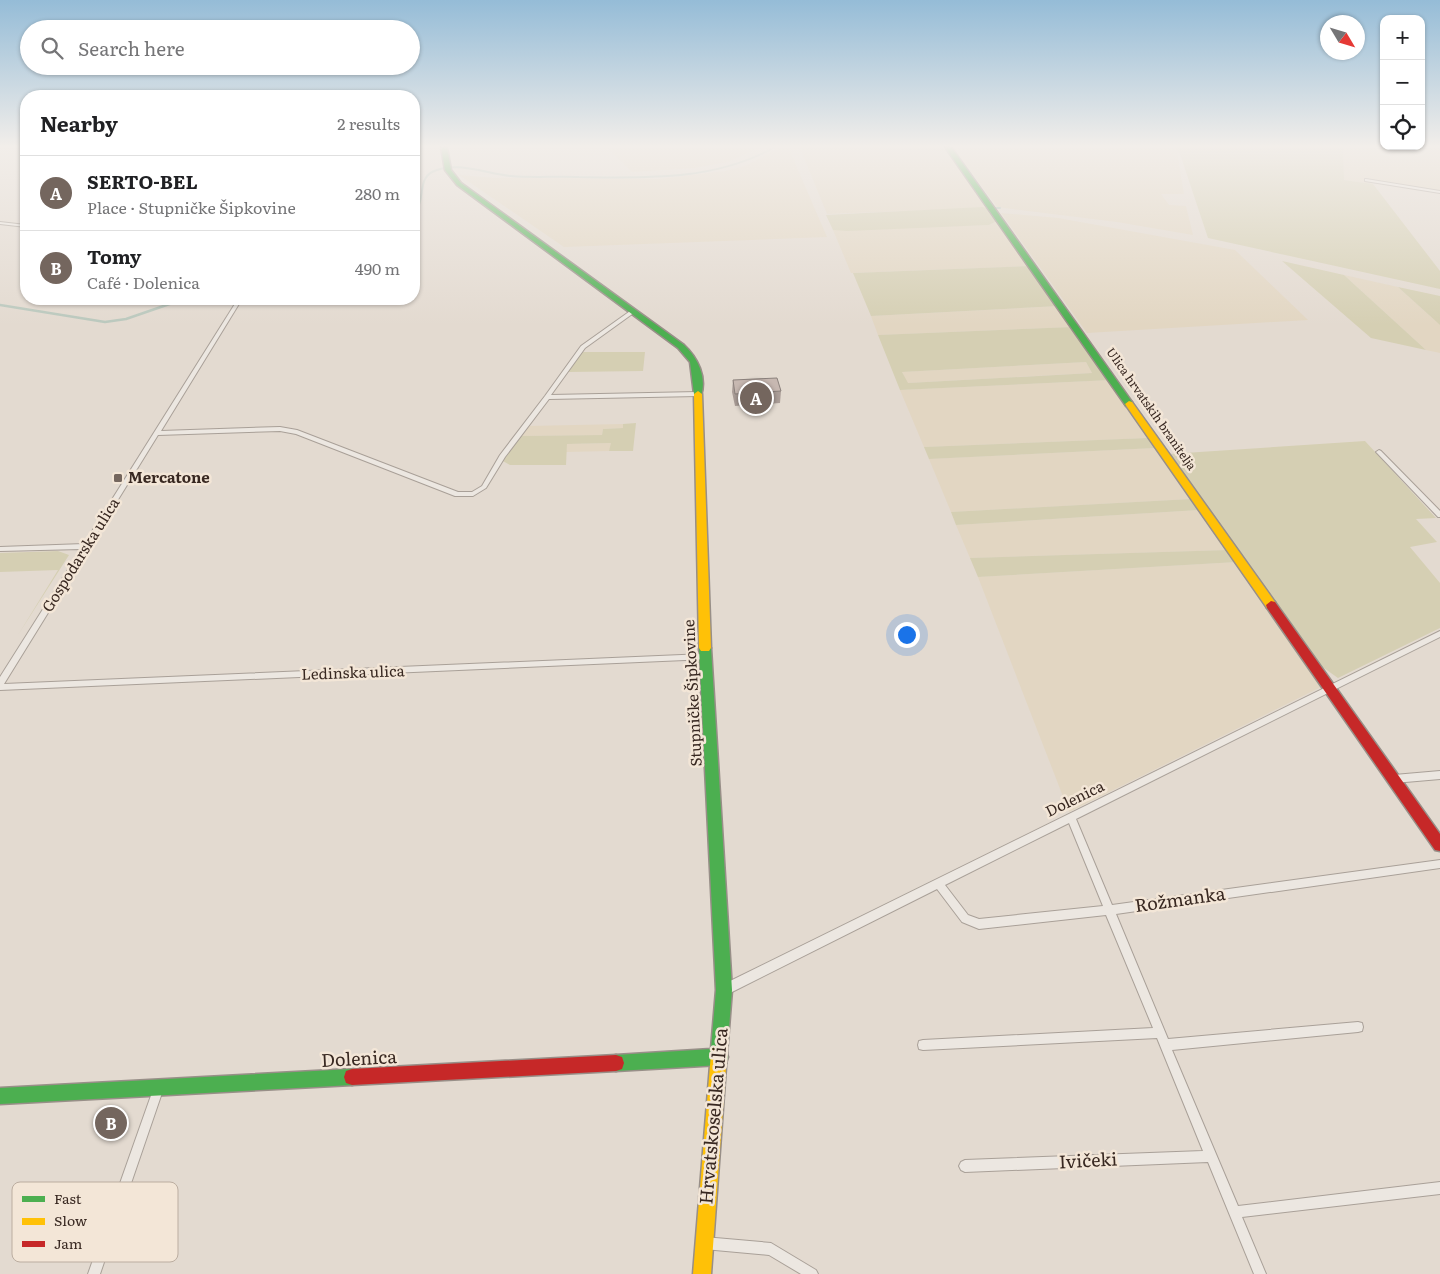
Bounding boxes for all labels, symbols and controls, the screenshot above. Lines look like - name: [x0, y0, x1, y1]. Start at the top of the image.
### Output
- north arrow: [1320, 15, 1365, 60]
- map controls: [1380, 15, 1425, 150]
- button: +: [1380, 15, 1425, 60]
- search box: [20, 20, 420, 75]
- icon: search: [38, 34, 66, 62]
- text: Search here: [78, 34, 185, 62]
- button: −: [1380, 60, 1425, 105]
- button: locate: [1380, 105, 1425, 150]
- text: Nearby: [40, 107, 118, 138]
- text: 2 results: [337, 111, 400, 135]
- text: SERTO-BEL: [87, 167, 198, 195]
- text: A: [50, 181, 62, 205]
- text: 280 m: [355, 181, 400, 205]
- text: Place · Stupničke Šipkovine: [87, 195, 296, 219]
- text: Tomy: [87, 242, 141, 270]
- text: B: [50, 256, 62, 280]
- text: 490 m: [355, 256, 400, 280]
- text: Café · Dolenica: [87, 270, 200, 294]
- street label: Ulica hrvatskih branitelja: [1103, 343, 1201, 474]
- pin: A: [740, 379, 772, 417]
- place label: Mercatone: [128, 465, 210, 488]
- marker: Mercatone: [112, 472, 124, 484]
- street label: Gospodarska ulica: [35, 492, 125, 616]
- street label: Stupničke Šipkovine: [676, 619, 707, 767]
- your location: [894, 622, 920, 648]
- street label: Ledinska ulica: [301, 658, 406, 685]
- street label: Dolenica: [1041, 773, 1109, 822]
- street label: Rožmanka: [1133, 879, 1227, 918]
- street label: Hrvatskoselska ulica: [691, 1026, 734, 1205]
- street label: Dolenica: [320, 1042, 398, 1073]
- pin: B: [95, 1104, 127, 1142]
- street label: Ivičeki: [1058, 1144, 1118, 1175]
- legend: [12, 1182, 178, 1262]
- text: Fast: [54, 1188, 82, 1208]
- text: Slow: [54, 1210, 87, 1230]
- text: Jam: [54, 1233, 83, 1253]

